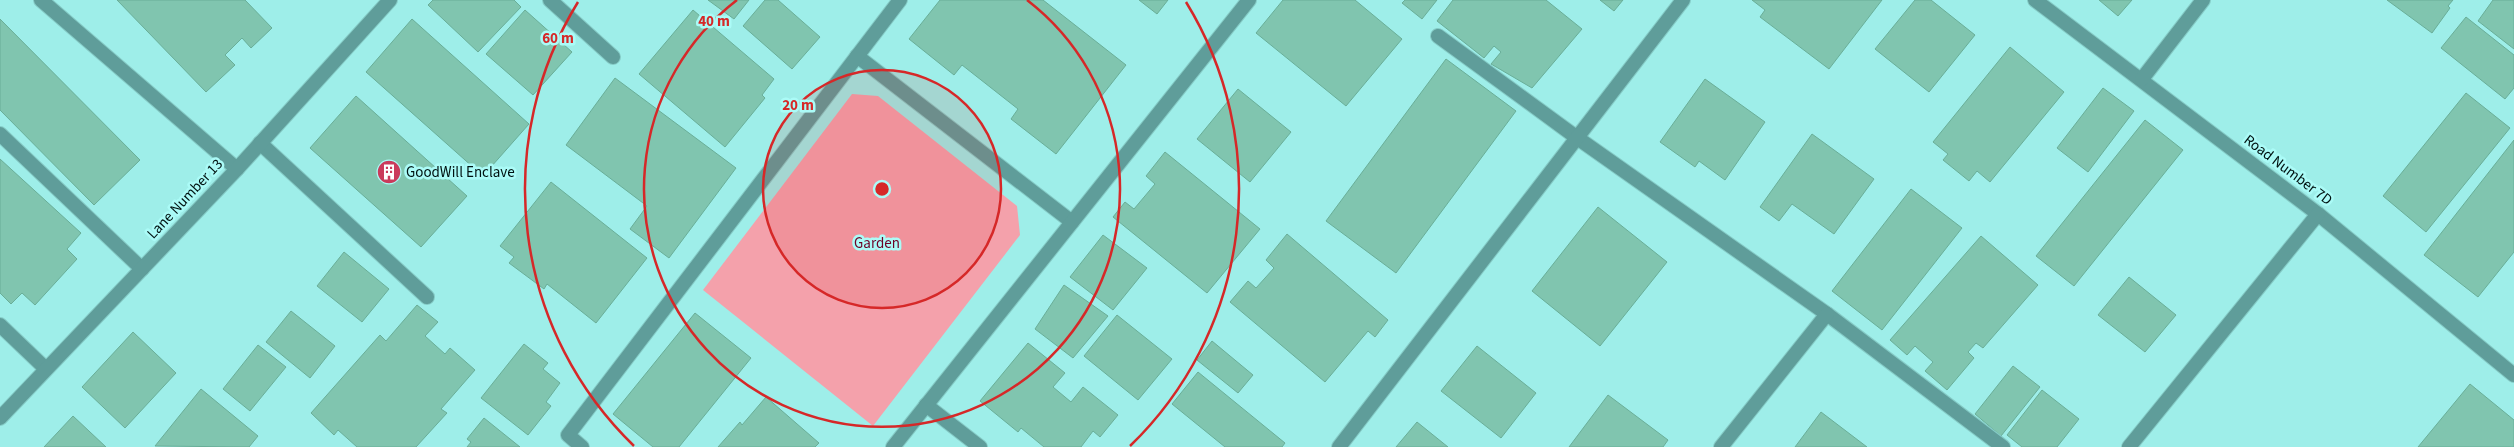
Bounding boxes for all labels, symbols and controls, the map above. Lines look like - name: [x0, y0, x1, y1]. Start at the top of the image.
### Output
- text: 40 m: [698, 11, 730, 32]
- text: 60 m: [542, 28, 574, 49]
- text: 20 m: [782, 95, 814, 116]
- street label: Road Number 7D: [2239, 130, 2337, 210]
- street label: Lane Number 13: [142, 154, 228, 244]
- building icon: GoodWill Enclave: [376, 159, 402, 185]
- place label: GoodWill Enclave: [406, 162, 515, 183]
- centre of rings: [873, 180, 891, 198]
- park label: Garden: [854, 233, 900, 254]

